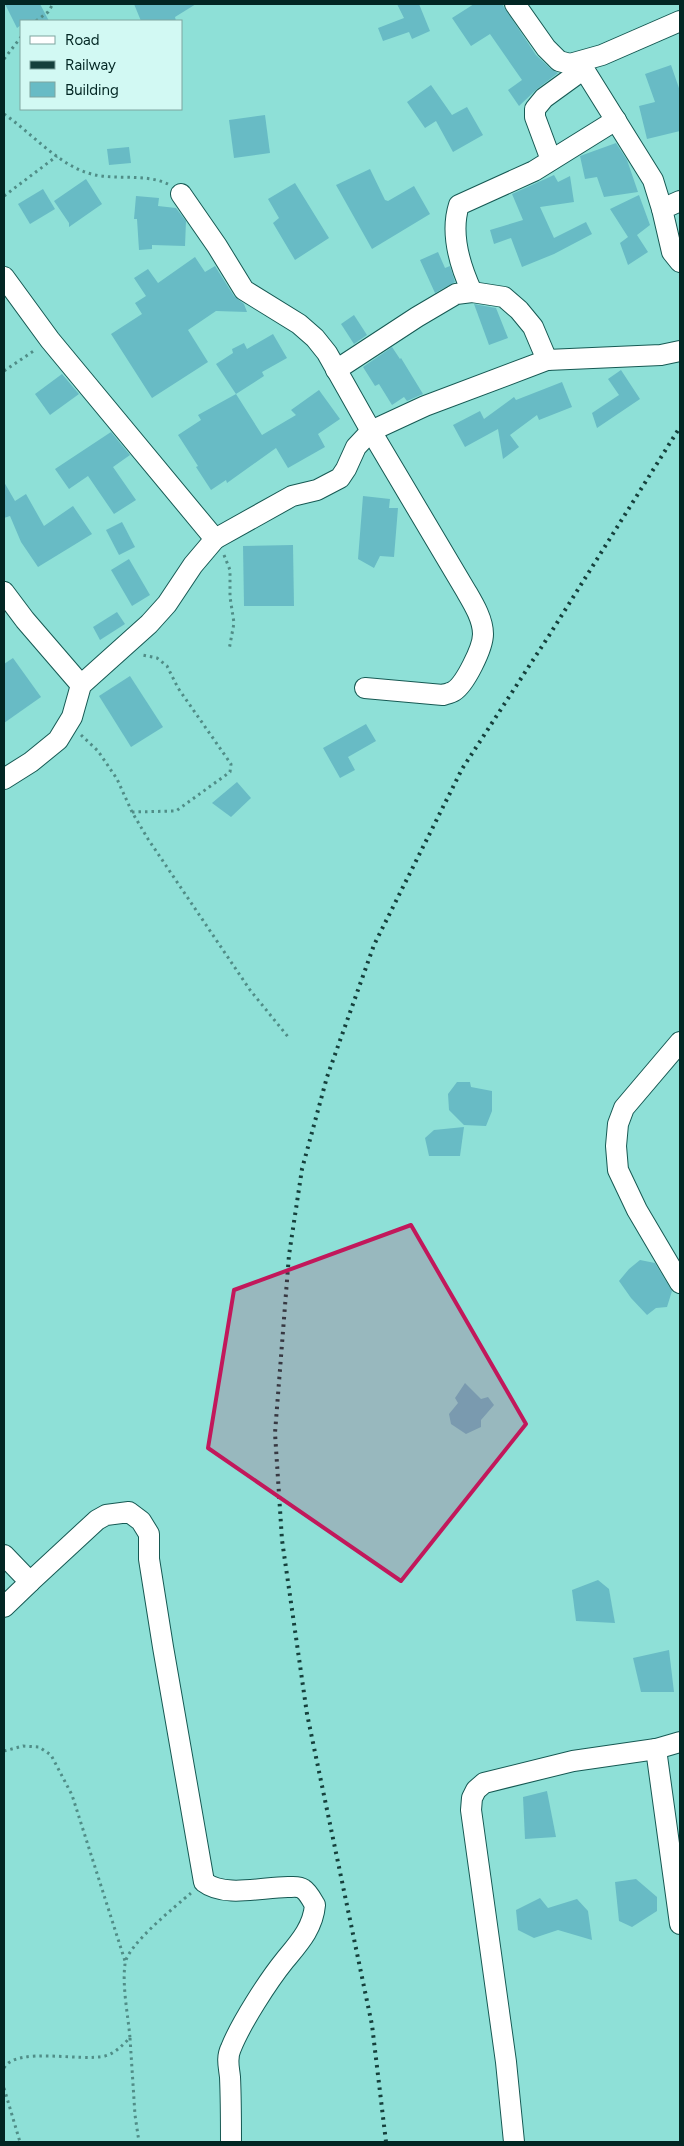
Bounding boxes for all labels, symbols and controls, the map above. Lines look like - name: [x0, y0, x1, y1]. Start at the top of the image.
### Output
- legend: [20, 20, 182, 110]
- text: Road: [65, 31, 100, 49]
- text: Railway: [65, 56, 116, 74]
- text: Building: [65, 81, 119, 99]

